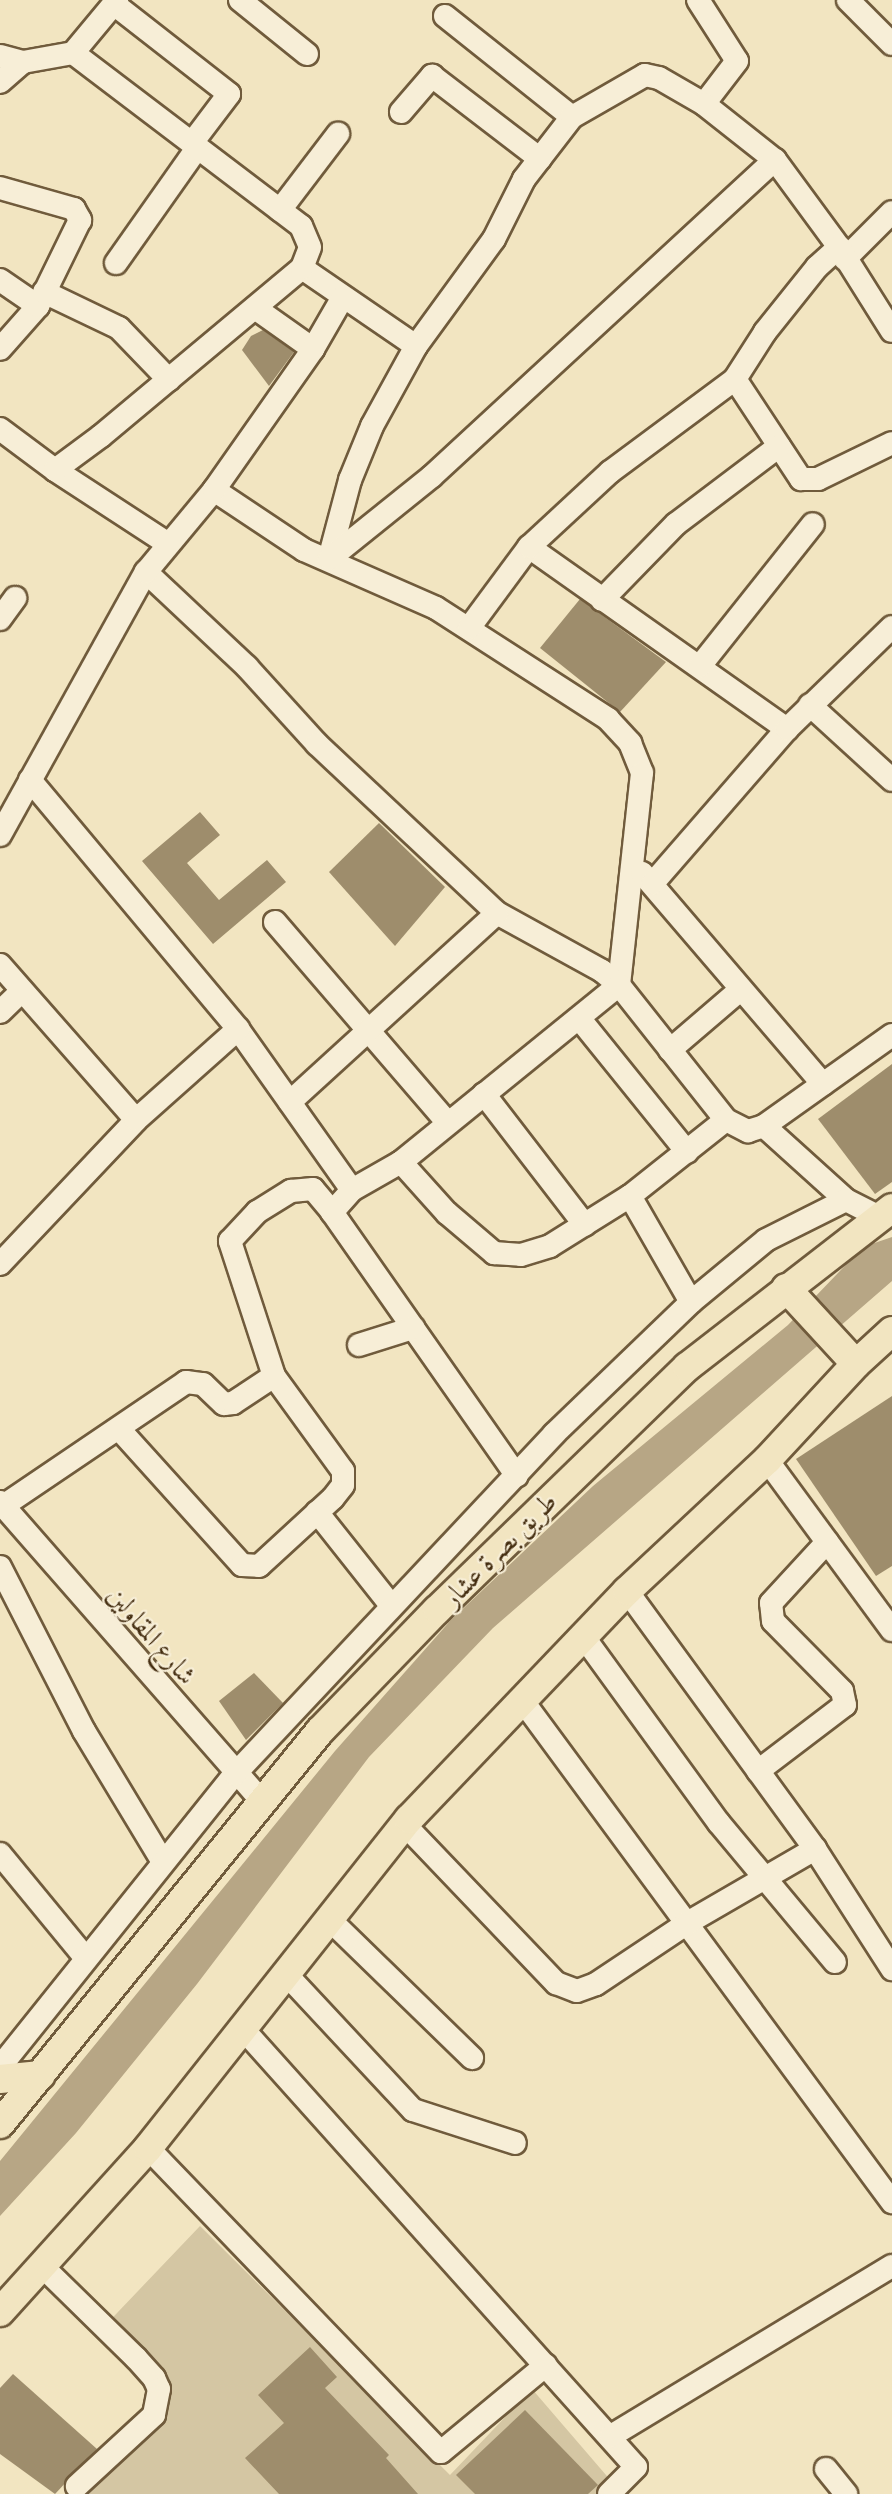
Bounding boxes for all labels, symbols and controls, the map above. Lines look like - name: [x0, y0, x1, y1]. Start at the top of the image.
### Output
- street label: طريق بصرة عشار: [435, 1485, 563, 1613]
- street label: شارع المقاولين: [100, 1579, 204, 1691]

